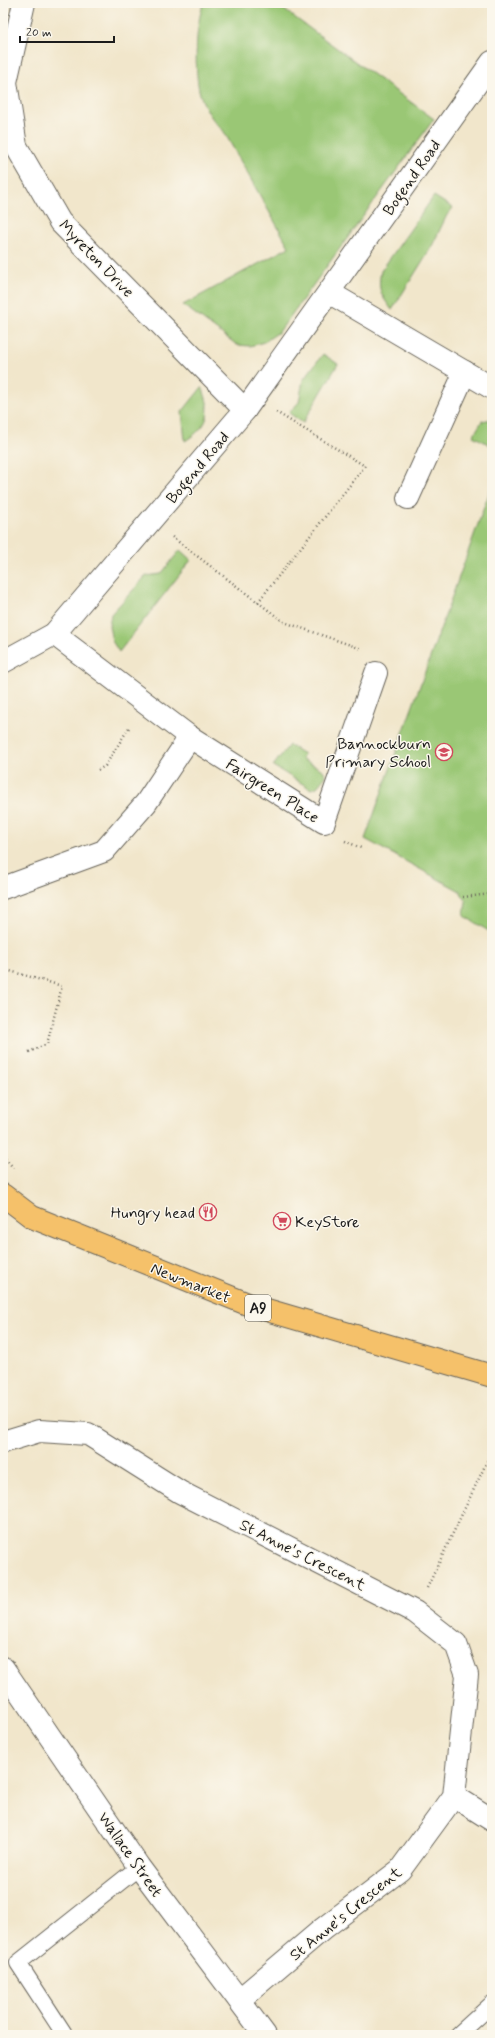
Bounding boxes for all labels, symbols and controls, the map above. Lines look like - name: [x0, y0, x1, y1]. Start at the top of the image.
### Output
- scale bar: [20, 18, 114, 44]
- text: 20 m: [26, 25, 52, 41]
- street label: Bogend Road: [378, 136, 447, 220]
- street label: Myreton Drive: [54, 216, 138, 302]
- street label: Bogend Road: [162, 428, 235, 509]
- place label: Bannockburn Primary School: [325, 734, 431, 773]
- school or university icon: Bannockburn Primary School: [434, 742, 454, 762]
- street label: Fairgreen Place: [221, 754, 323, 829]
- restaurant icon: Hungry head: [198, 1202, 218, 1222]
- place label: Hungry head: [111, 1203, 195, 1225]
- supermarket icon: KeyStore: [272, 1211, 292, 1231]
- place label: KeyStore: [295, 1212, 360, 1233]
- street label: Newmarket: [148, 1258, 234, 1309]
- road number: A9: [245, 1295, 271, 1321]
- street label: St Anne's Crescent: [236, 1515, 369, 1596]
- street label: Wallace Street: [93, 1808, 167, 1901]
- street label: St Anne's Crescent: [285, 1862, 407, 1966]

